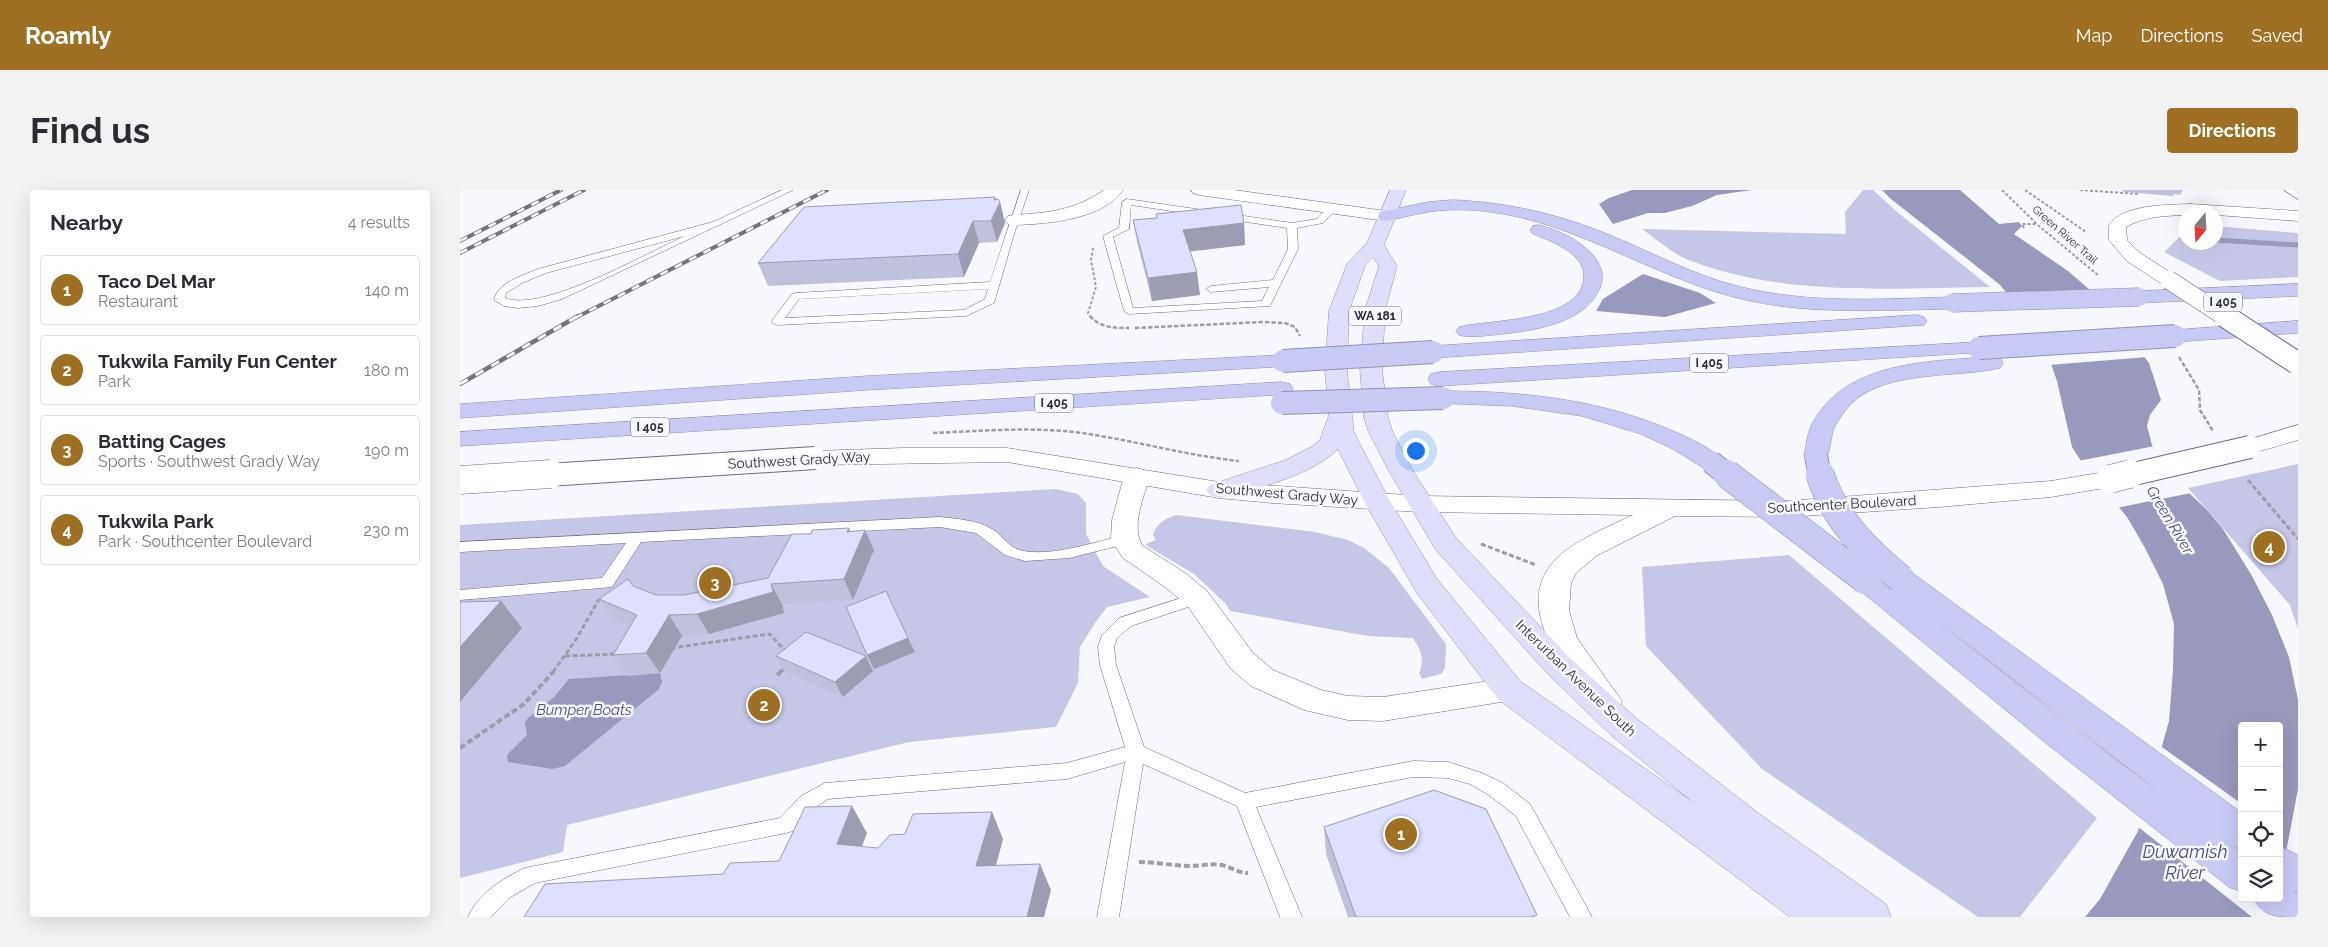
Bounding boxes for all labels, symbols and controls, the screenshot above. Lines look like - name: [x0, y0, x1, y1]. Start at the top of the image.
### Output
- text: Roamly: [25, 21, 111, 50]
- text: Map: [2076, 25, 2112, 46]
- text: Directions: [2140, 25, 2224, 46]
- text: Saved: [2252, 25, 2303, 46]
- button: Directions: [2167, 108, 2298, 153]
- text: Find us: [30, 110, 150, 151]
- street label: Green River Trail: [2030, 203, 2100, 267]
- north arrow: [2178, 205, 2223, 250]
- text: Nearby: [50, 210, 123, 235]
- text: 4 results: [348, 213, 410, 232]
- text: Taco Del Mar: [98, 270, 215, 292]
- text: 1: [63, 281, 71, 300]
- text: 140 m: [365, 281, 409, 300]
- text: Restaurant: [98, 292, 178, 311]
- road number: I 405: [2204, 292, 2242, 311]
- road number: WA 181: [1349, 306, 1401, 326]
- text: Tukwila Family Fun Center: [98, 350, 337, 372]
- road number: I 405: [1690, 354, 1728, 372]
- text: 2: [62, 361, 72, 380]
- text: 180 m: [364, 361, 409, 380]
- text: Park: [98, 372, 131, 391]
- road number: I 405: [1035, 394, 1073, 412]
- road number: I 405: [631, 418, 669, 436]
- text: Batting Cages: [98, 430, 226, 452]
- your location: [1403, 438, 1429, 464]
- text: 3: [63, 441, 71, 460]
- text: 190 m: [364, 441, 409, 460]
- street label: Southwest Grady Way: [727, 448, 871, 472]
- text: Sports · Southwest Grady Way: [98, 452, 320, 471]
- street label: Southwest Grady Way: [1215, 480, 1359, 508]
- water label: Green River: [2143, 483, 2198, 558]
- street label: Southcenter Boulevard: [1767, 492, 1917, 516]
- text: Tukwila Park: [98, 510, 214, 532]
- text: 4: [62, 521, 72, 540]
- text: 230 m: [364, 521, 409, 540]
- pin: 4: [2253, 528, 2285, 566]
- text: Park · Southcenter Boulevard: [98, 532, 312, 551]
- pin: 3: [699, 564, 731, 602]
- street label: Interurban Avenue South: [1513, 616, 1639, 740]
- pin: 2: [748, 686, 780, 724]
- water label: Bumper Boats: [536, 701, 632, 719]
- map controls: [2238, 722, 2283, 902]
- button: +: [2238, 722, 2283, 767]
- button: −: [2238, 767, 2283, 812]
- button: locate: [2238, 812, 2283, 857]
- pin: 1: [1385, 815, 1417, 853]
- water label: Duwamish River: [2142, 841, 2228, 883]
- button: layers: [2238, 857, 2283, 902]

